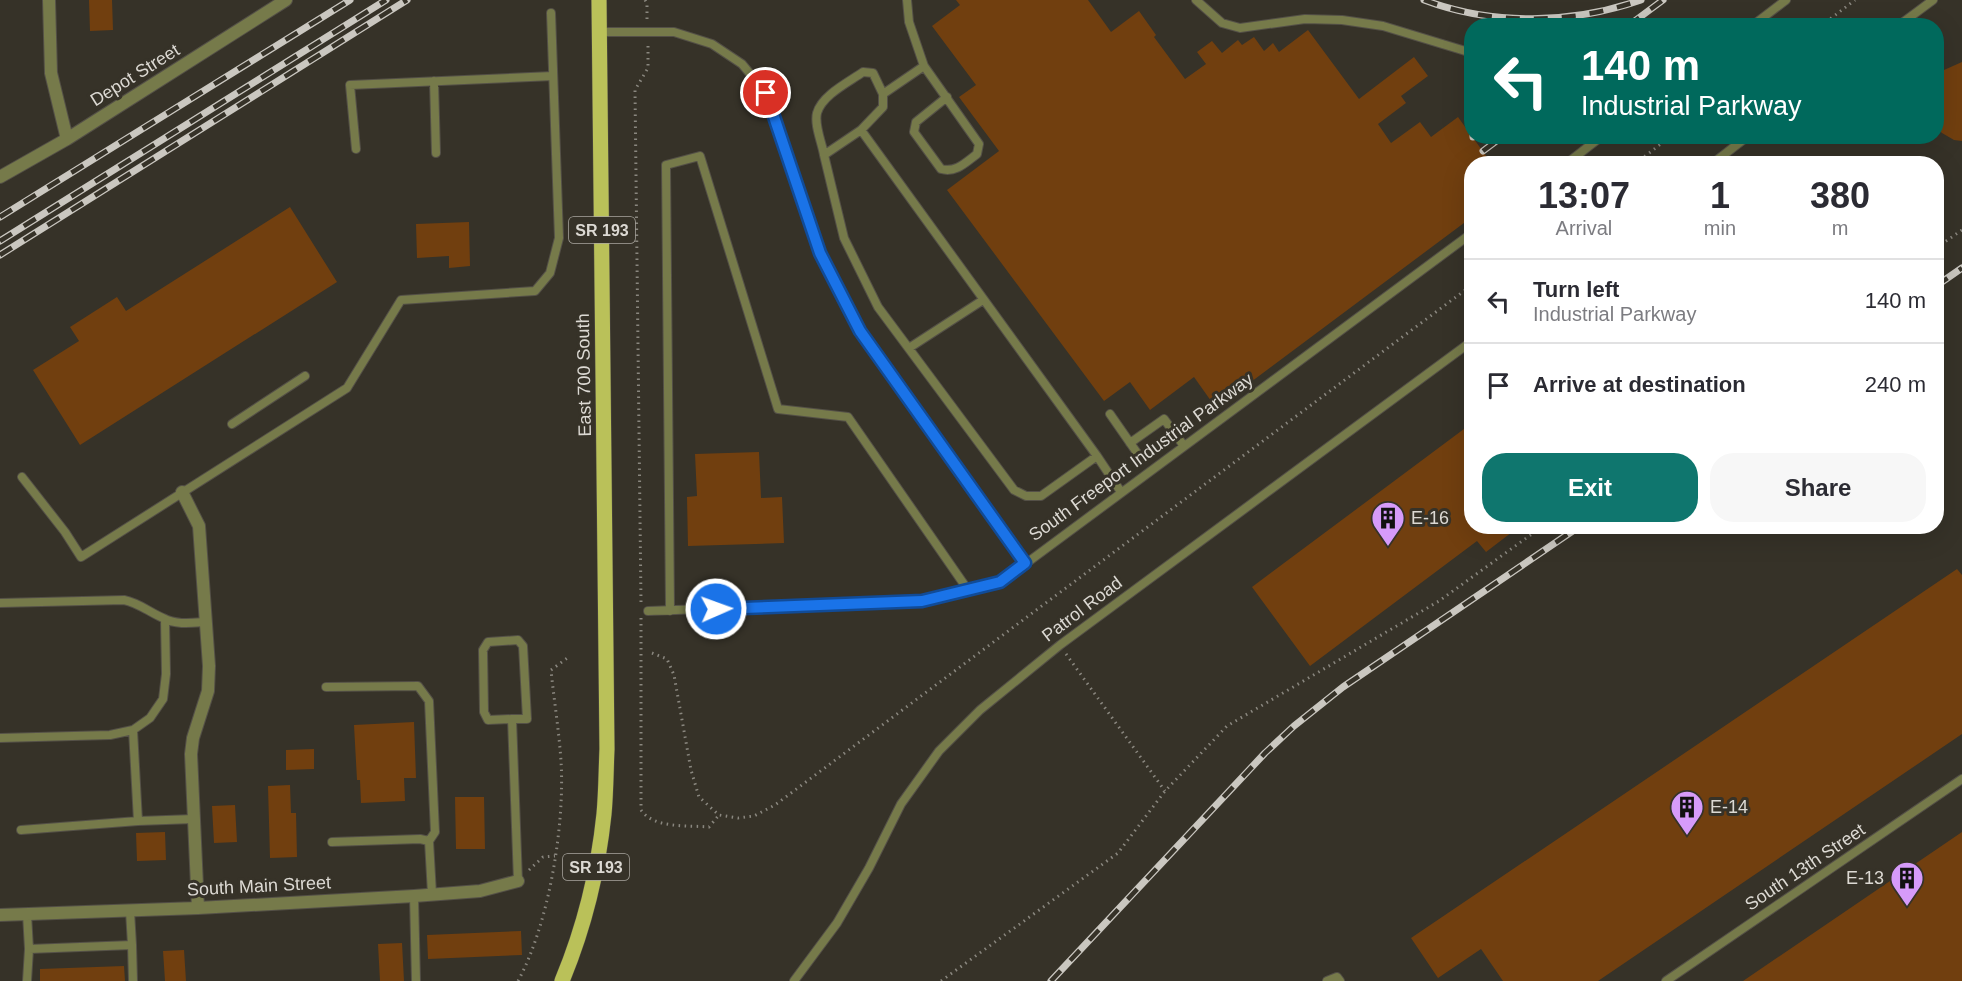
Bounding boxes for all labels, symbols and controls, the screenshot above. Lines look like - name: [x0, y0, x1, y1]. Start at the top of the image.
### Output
- street label: Depot Street: [87, 40, 183, 110]
- icon: left: [1482, 42, 1560, 120]
- text: 140 m: [1581, 42, 1700, 89]
- pin: [740, 67, 791, 118]
- icon: arrive: [749, 76, 782, 109]
- text: Industrial Parkway: [1581, 91, 1802, 121]
- text: 13:07: [1538, 175, 1630, 216]
- text: 1: [1710, 175, 1730, 216]
- text: 380: [1810, 175, 1870, 216]
- road number: SR 193: [569, 217, 635, 243]
- text: Arrival: [1556, 217, 1612, 239]
- text: min: [1704, 217, 1736, 239]
- text: m: [1832, 217, 1848, 239]
- text: Turn left: [1533, 277, 1619, 302]
- icon: left: [1482, 285, 1515, 318]
- text: 140 m: [1865, 288, 1926, 313]
- text: Industrial Parkway: [1533, 303, 1696, 325]
- street label: East 700 South: [573, 313, 595, 437]
- street label: South Freeport Industrial Parkway: [1025, 369, 1257, 545]
- icon: arrive: [1482, 369, 1515, 402]
- text: Arrive at destination: [1533, 372, 1746, 397]
- text: 240 m: [1865, 372, 1926, 397]
- button: Exit: [1482, 453, 1698, 522]
- button: Share: [1710, 453, 1926, 522]
- building icon: E-16: [1370, 500, 1406, 547]
- place label: E-16: [1411, 508, 1449, 528]
- street label: Patrol Road: [1038, 572, 1126, 646]
- position arrow: [684, 577, 748, 641]
- building icon: E-14: [1669, 789, 1705, 836]
- place label: E-14: [1710, 797, 1748, 817]
- street label: South 13th Street: [1741, 820, 1869, 914]
- road number: SR 193: [563, 854, 629, 880]
- building icon: E-13: [1889, 860, 1925, 907]
- place label: E-13: [1846, 868, 1884, 888]
- street label: South Main Street: [187, 872, 331, 900]

